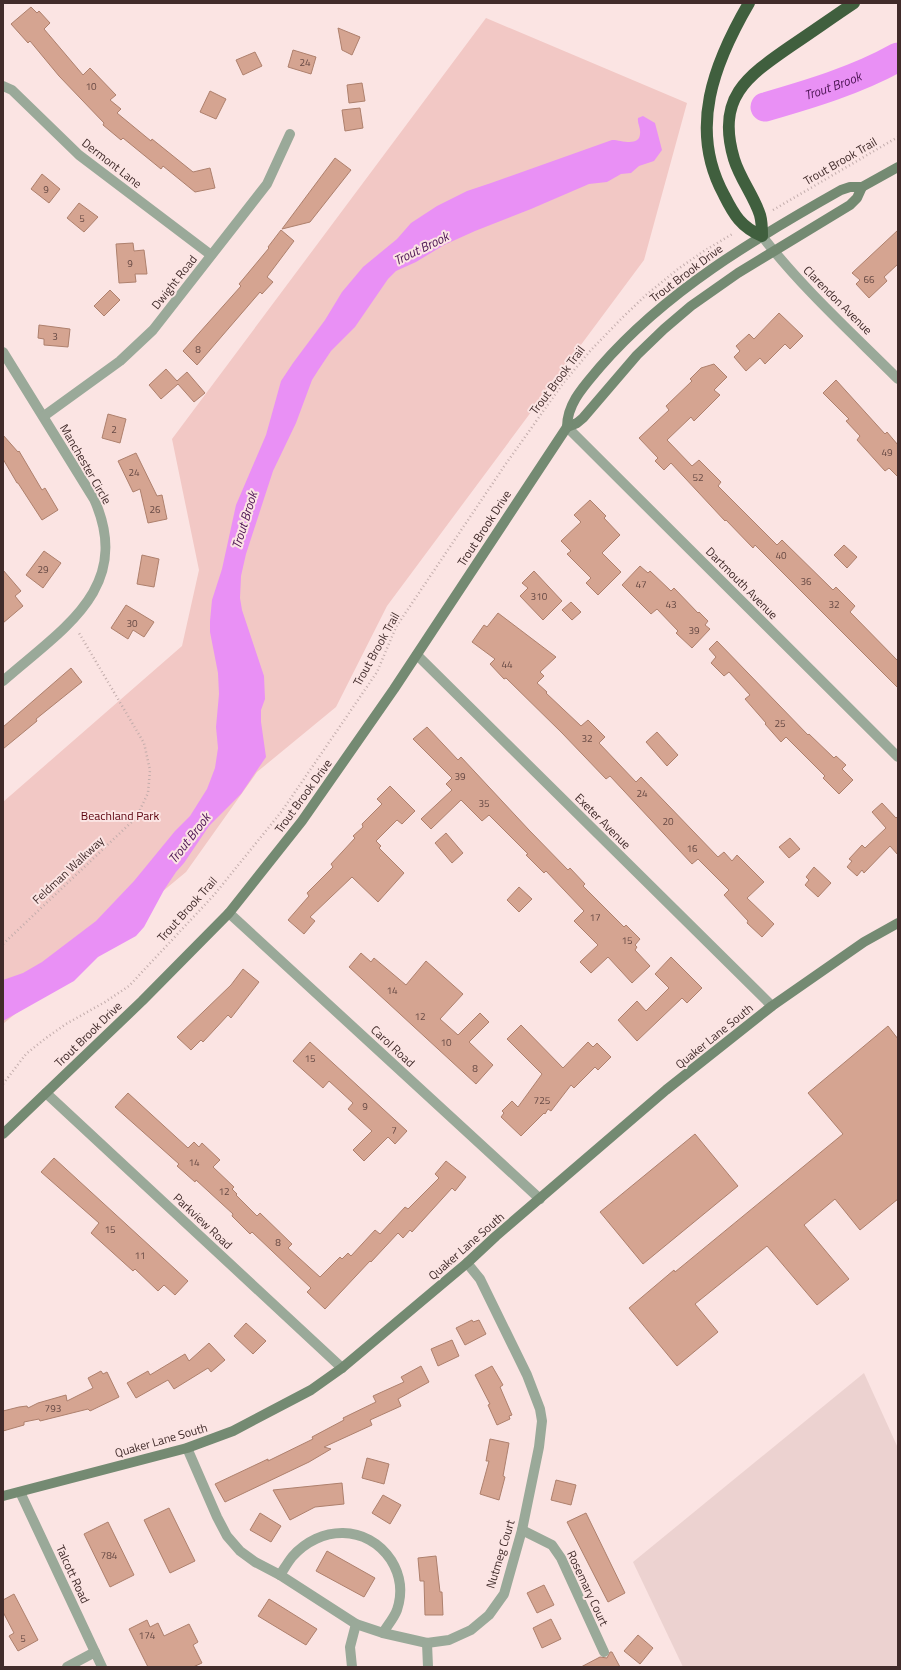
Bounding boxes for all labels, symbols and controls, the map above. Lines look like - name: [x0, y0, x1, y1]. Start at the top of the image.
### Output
- house number: 24: [299, 55, 311, 70]
- water label: Trout Brook: [802, 65, 866, 105]
- house number: 10: [85, 79, 97, 94]
- street label: Trout Brook Trail: [800, 132, 880, 190]
- street label: Dermont Lane: [78, 133, 146, 193]
- house number: 9: [43, 182, 49, 197]
- house number: 5: [79, 211, 85, 226]
- water label: Trout Brook: [390, 225, 454, 270]
- street label: Trout Brook Drive: [645, 239, 727, 307]
- street label: Dwight Road: [147, 251, 201, 313]
- house number: 9: [127, 256, 133, 271]
- street label: Clarendon Avenue: [799, 261, 877, 339]
- house number: 66: [863, 272, 875, 287]
- house number: 3: [52, 329, 58, 344]
- street label: Trout Brook Trail: [525, 341, 589, 419]
- house number: 8: [195, 342, 201, 357]
- street label: Manchester Circle: [55, 420, 117, 508]
- house number: 2: [111, 422, 117, 437]
- house number: 49: [881, 445, 893, 460]
- house number: 24: [128, 465, 140, 480]
- house number: 52: [692, 470, 704, 485]
- street label: Trout Brook Drive: [452, 486, 516, 570]
- water label: Trout Brook: [226, 487, 263, 551]
- house number: 26: [149, 502, 161, 517]
- street label: Dartmouth Avenue: [701, 542, 783, 624]
- house number: 40: [775, 548, 787, 563]
- house number: 29: [37, 562, 49, 577]
- house number: 36: [800, 574, 812, 589]
- house number: 47: [635, 577, 647, 592]
- house number: 310: [531, 589, 548, 604]
- house number: 43: [665, 597, 677, 612]
- house number: 32: [828, 597, 840, 612]
- street label: Trout Brook Trail: [348, 608, 404, 690]
- house number: 30: [126, 616, 138, 631]
- house number: 39: [688, 623, 700, 638]
- house number: 44: [501, 657, 513, 672]
- house number: 25: [774, 716, 786, 731]
- house number: 32: [581, 731, 593, 746]
- street label: Trout Brook Drive: [270, 755, 336, 837]
- house number: 39: [454, 769, 466, 784]
- house number: 24: [636, 786, 648, 801]
- street label: Exeter Avenue: [571, 789, 635, 853]
- house number: 35: [478, 796, 490, 811]
- park label: Beachland Park: [81, 806, 159, 825]
- water label: Trout Brook: [163, 807, 216, 867]
- house number: 20: [662, 814, 674, 829]
- street label: Feldman Walkway: [28, 831, 108, 908]
- house number: 16: [686, 841, 698, 856]
- street label: Trout Brook Trail: [152, 872, 222, 946]
- house number: 17: [589, 910, 601, 925]
- house number: 15: [621, 933, 633, 948]
- house number: 14: [386, 983, 398, 998]
- street label: Trout Brook Drive: [50, 997, 126, 1071]
- street label: Quaker Lane South: [671, 999, 757, 1073]
- house number: 12: [414, 1009, 426, 1024]
- street label: Carol Road: [367, 1021, 419, 1071]
- house number: 10: [440, 1035, 452, 1050]
- house number: 15: [304, 1051, 316, 1066]
- house number: 8: [472, 1061, 478, 1076]
- house number: 725: [534, 1093, 551, 1108]
- house number: 9: [362, 1099, 368, 1114]
- house number: 7: [391, 1123, 397, 1138]
- house number: 14: [188, 1155, 200, 1170]
- house number: 12: [218, 1184, 230, 1199]
- street label: Parkview Road: [169, 1188, 237, 1254]
- street label: Quaker Lane South: [424, 1207, 508, 1285]
- house number: 15: [104, 1222, 116, 1237]
- house number: 8: [275, 1235, 281, 1250]
- house number: 11: [134, 1248, 146, 1263]
- house number: 793: [45, 1401, 61, 1416]
- street label: Quaker Lane South: [112, 1418, 210, 1462]
- street label: Nutmeg Court: [481, 1516, 520, 1591]
- street label: Talcott Road: [51, 1542, 95, 1606]
- street label: Rosemary Court: [562, 1547, 614, 1630]
- house number: 784: [101, 1548, 118, 1563]
- house number: 174: [139, 1628, 156, 1643]
- house number: 5: [20, 1631, 26, 1646]

